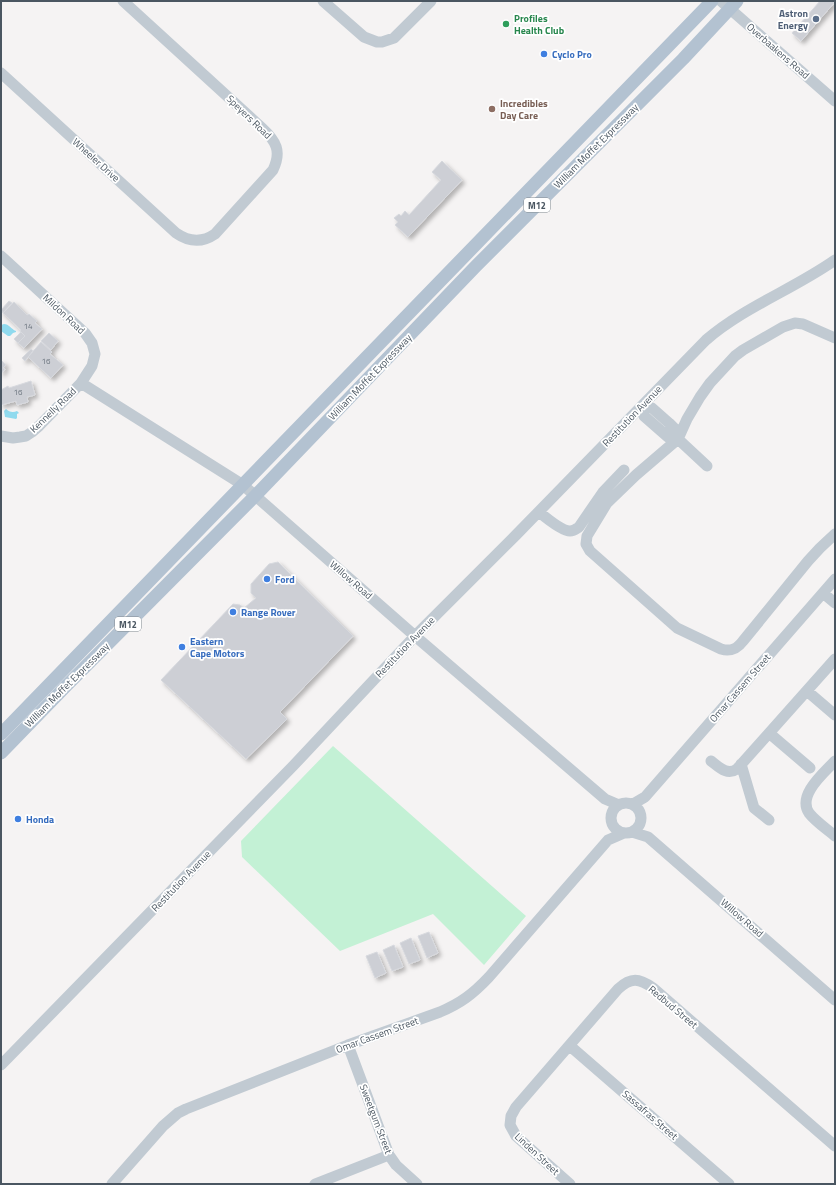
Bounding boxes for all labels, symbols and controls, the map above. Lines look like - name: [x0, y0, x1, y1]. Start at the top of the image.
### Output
- place label: Astron Energy: [778, 6, 808, 33]
- place label: Profiles Health Club: [514, 11, 565, 38]
- marker: Astron Energy: [811, 14, 821, 24]
- marker: Profiles Health Club: [501, 19, 511, 29]
- street label: Overbaakens Road: [743, 20, 813, 82]
- place label: Cyclo Pro: [552, 47, 592, 62]
- marker: Cyclo Pro: [539, 49, 549, 59]
- street label: Speyers Road: [223, 92, 275, 142]
- place label: Incredibles Day Care: [500, 96, 548, 123]
- street label: William Moffet Expressway: [550, 100, 642, 192]
- marker: Incredibles Day Care: [487, 104, 497, 114]
- street label: Wheeler Drive: [69, 135, 123, 185]
- road number: M12: [524, 198, 550, 212]
- street label: Mildon Road: [40, 291, 88, 337]
- house number: 14: [24, 320, 33, 332]
- street label: William Moffet Expressway: [325, 330, 415, 423]
- house number: 16: [42, 355, 51, 367]
- street label: Restitution Avenue: [599, 382, 665, 450]
- street label: Kennelly Road: [26, 384, 80, 436]
- house number: 16: [14, 386, 23, 398]
- street label: Willow Road: [326, 557, 376, 603]
- place label: Ford: [275, 572, 295, 587]
- marker: Ford: [262, 574, 272, 584]
- place label: Range Rover: [241, 605, 296, 620]
- marker: Range Rover: [228, 607, 238, 617]
- street label: Restitution Avenue: [372, 613, 438, 681]
- road number: M12: [115, 617, 141, 631]
- place label: Eastern Cape Motors: [190, 634, 245, 661]
- street label: William Moffet Expressway: [21, 639, 113, 731]
- marker: Eastern Cape Motors: [177, 642, 187, 652]
- street label: Omar Cassem Street: [706, 650, 774, 726]
- place label: Honda: [26, 812, 54, 827]
- marker: Honda: [13, 814, 23, 824]
- street label: Restitution Avenue: [148, 847, 214, 915]
- street label: Willow Road: [717, 895, 767, 941]
- street label: Redbud Street: [645, 982, 701, 1032]
- street label: Omar Cassem Street: [334, 1013, 421, 1057]
- street label: Sweetgum Street: [356, 1082, 396, 1156]
- street label: Sassafras Street: [619, 1087, 681, 1144]
- street label: Linden Street: [511, 1129, 563, 1179]

